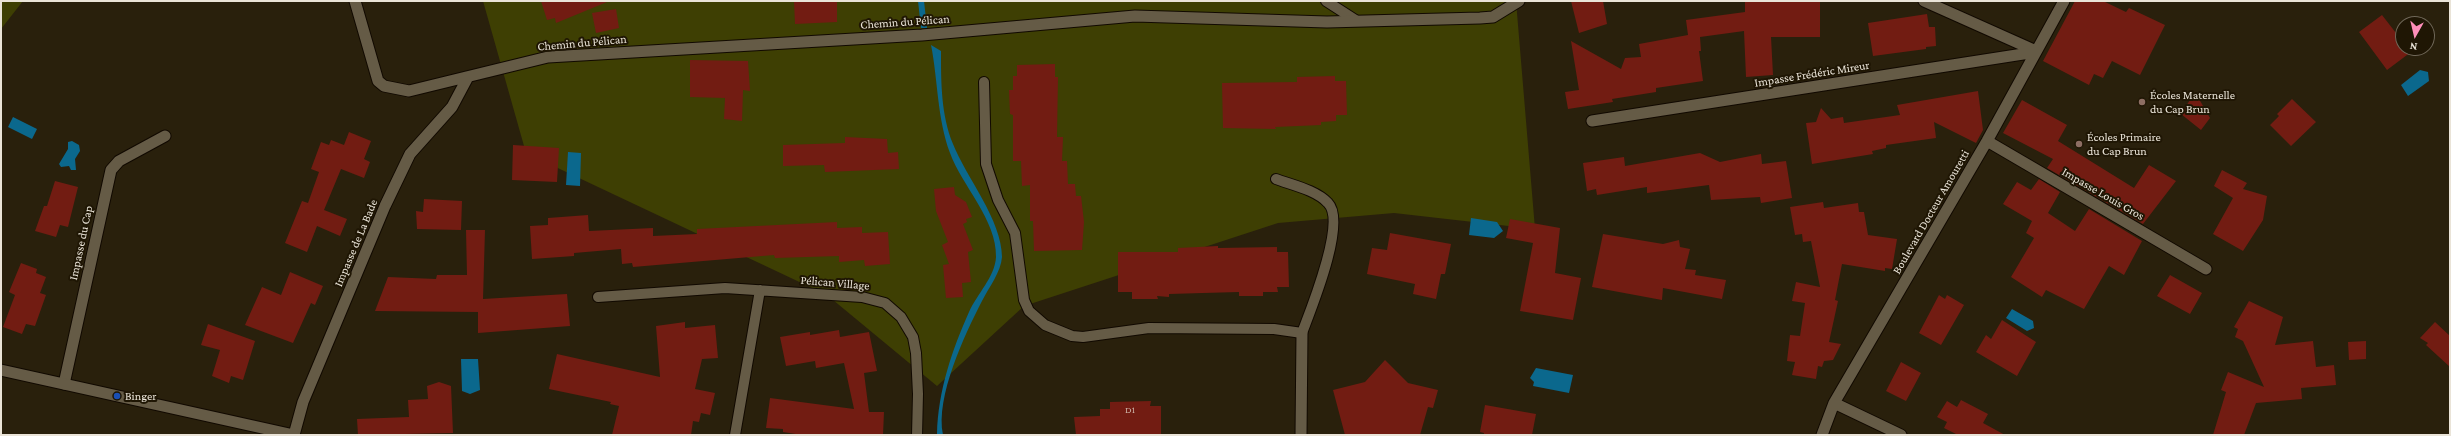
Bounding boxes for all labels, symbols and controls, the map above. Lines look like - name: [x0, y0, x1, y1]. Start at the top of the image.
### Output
- street label: Chemin du Pélican: [860, 12, 950, 32]
- north arrow: [2395, 16, 2435, 56]
- street label: Chemin du Pélican: [537, 32, 627, 54]
- text: N: [2409, 40, 2418, 53]
- street label: Impasse Frédéric Mireur: [1753, 58, 1871, 90]
- place label: Écoles Maternelle du Cap Brun: [2150, 88, 2235, 116]
- marker: Écoles Maternelle du Cap Brun: [2137, 97, 2147, 107]
- place label: Écoles Primaire du Cap Brun: [2087, 130, 2161, 158]
- marker: Écoles Primaire du Cap Brun: [2074, 139, 2084, 149]
- street label: Boulevard Docteur Amouretti: [1890, 147, 1972, 277]
- street label: Impasse Louis Gros: [2059, 165, 2147, 223]
- street label: Impasse de La Bade: [331, 197, 381, 289]
- street label: Impasse du Cap: [66, 204, 96, 282]
- street label: Pélican Village: [800, 273, 870, 293]
- place label: Binger: [125, 389, 156, 403]
- marker: Binger: [112, 391, 122, 401]
- house number: D1: [1125, 404, 1135, 416]

